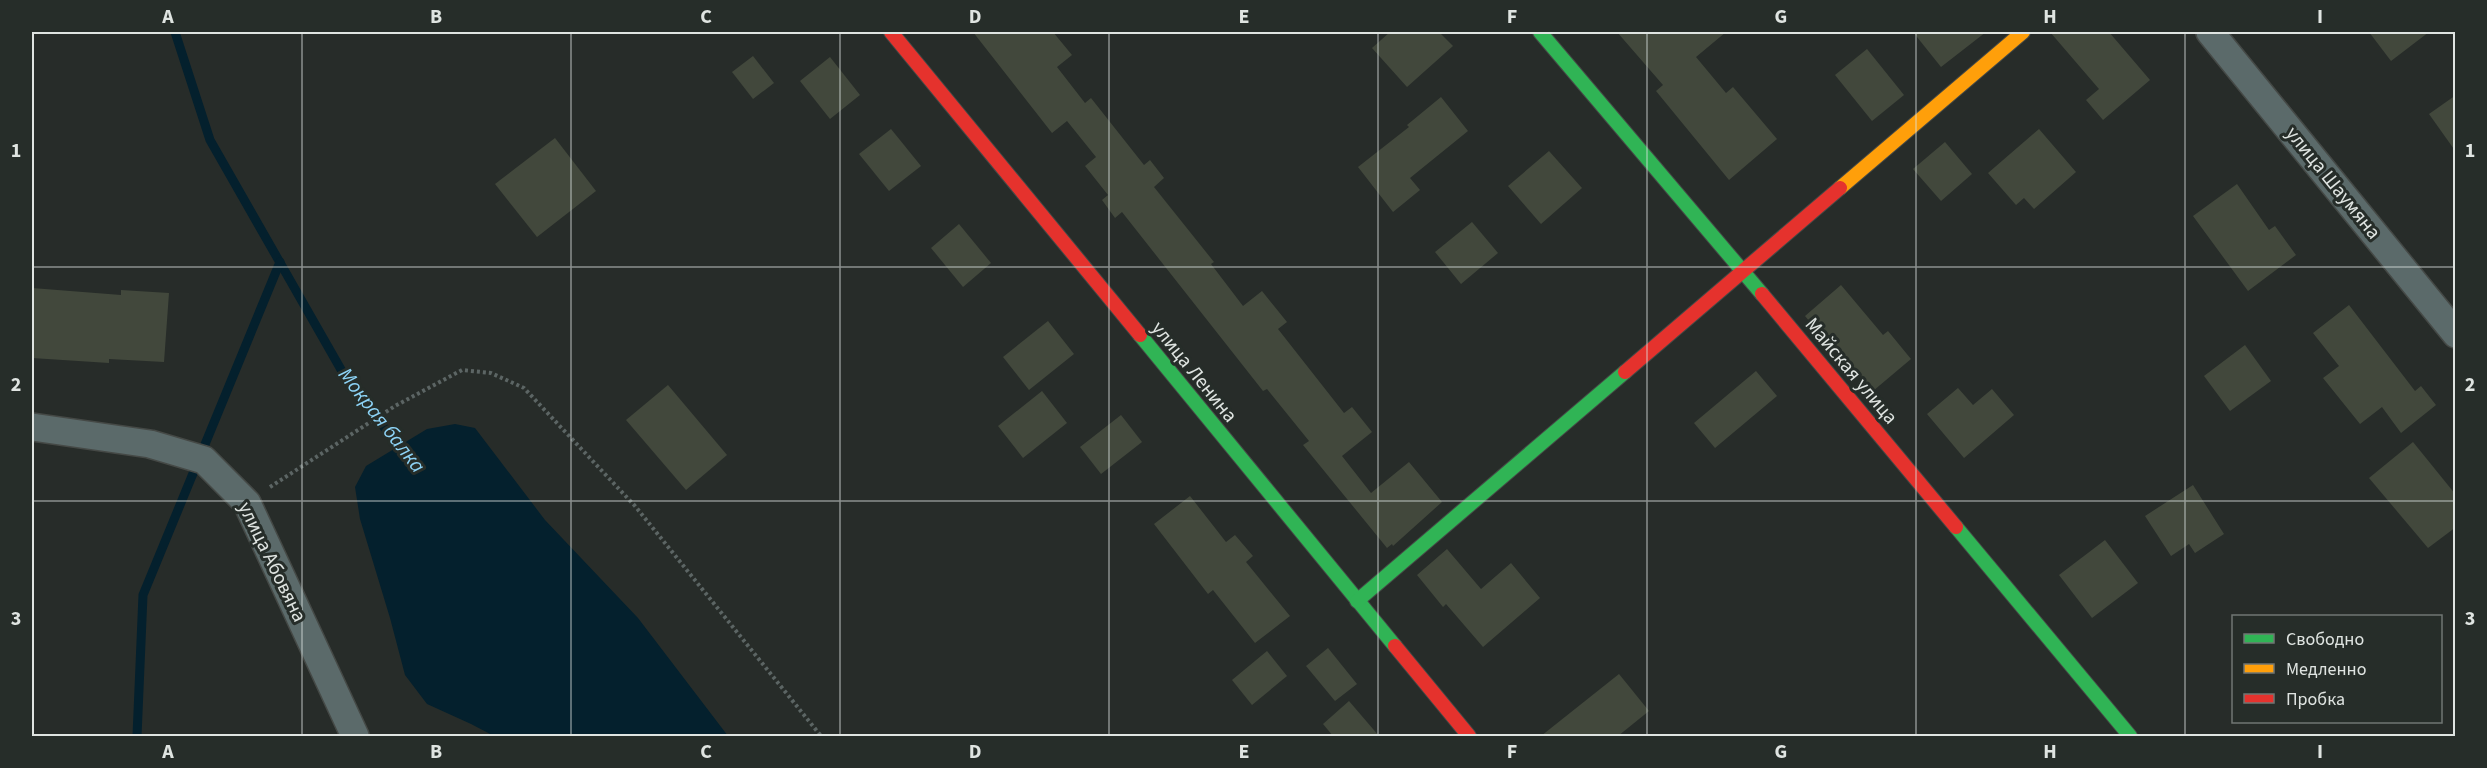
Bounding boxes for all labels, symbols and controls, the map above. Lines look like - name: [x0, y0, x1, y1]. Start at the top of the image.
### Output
- text: A: [161, 3, 174, 31]
- text: B: [430, 3, 442, 31]
- text: C: [700, 3, 712, 31]
- text: D: [969, 3, 981, 31]
- text: E: [1239, 3, 1249, 31]
- text: F: [1507, 3, 1517, 31]
- text: G: [1775, 3, 1787, 31]
- text: H: [2043, 3, 2057, 31]
- text: I: [2317, 3, 2323, 31]
- street label: улица Шаумяна: [2279, 121, 2387, 245]
- text: 1: [11, 137, 21, 165]
- text: 1: [2465, 137, 2475, 165]
- street label: Майская улица: [1798, 312, 1904, 430]
- street label: улица Ленина: [1144, 315, 1244, 429]
- water label: Мокрая балка: [331, 361, 433, 479]
- text: 2: [11, 371, 21, 399]
- text: 2: [2465, 371, 2475, 399]
- street label: улица Абовяна: [231, 497, 313, 627]
- text: 3: [11, 605, 21, 633]
- text: 3: [2465, 605, 2475, 633]
- legend: [2232, 615, 2442, 723]
- text: Свободно: [2286, 627, 2364, 652]
- text: Медленно: [2286, 657, 2366, 682]
- text: Пробка: [2286, 687, 2345, 712]
- text: A: [161, 738, 174, 766]
- text: B: [430, 738, 442, 766]
- text: C: [700, 738, 712, 766]
- text: D: [969, 738, 981, 766]
- text: E: [1239, 738, 1249, 766]
- text: F: [1507, 738, 1517, 766]
- text: G: [1775, 738, 1787, 766]
- text: H: [2043, 738, 2057, 766]
- text: I: [2317, 738, 2323, 766]

